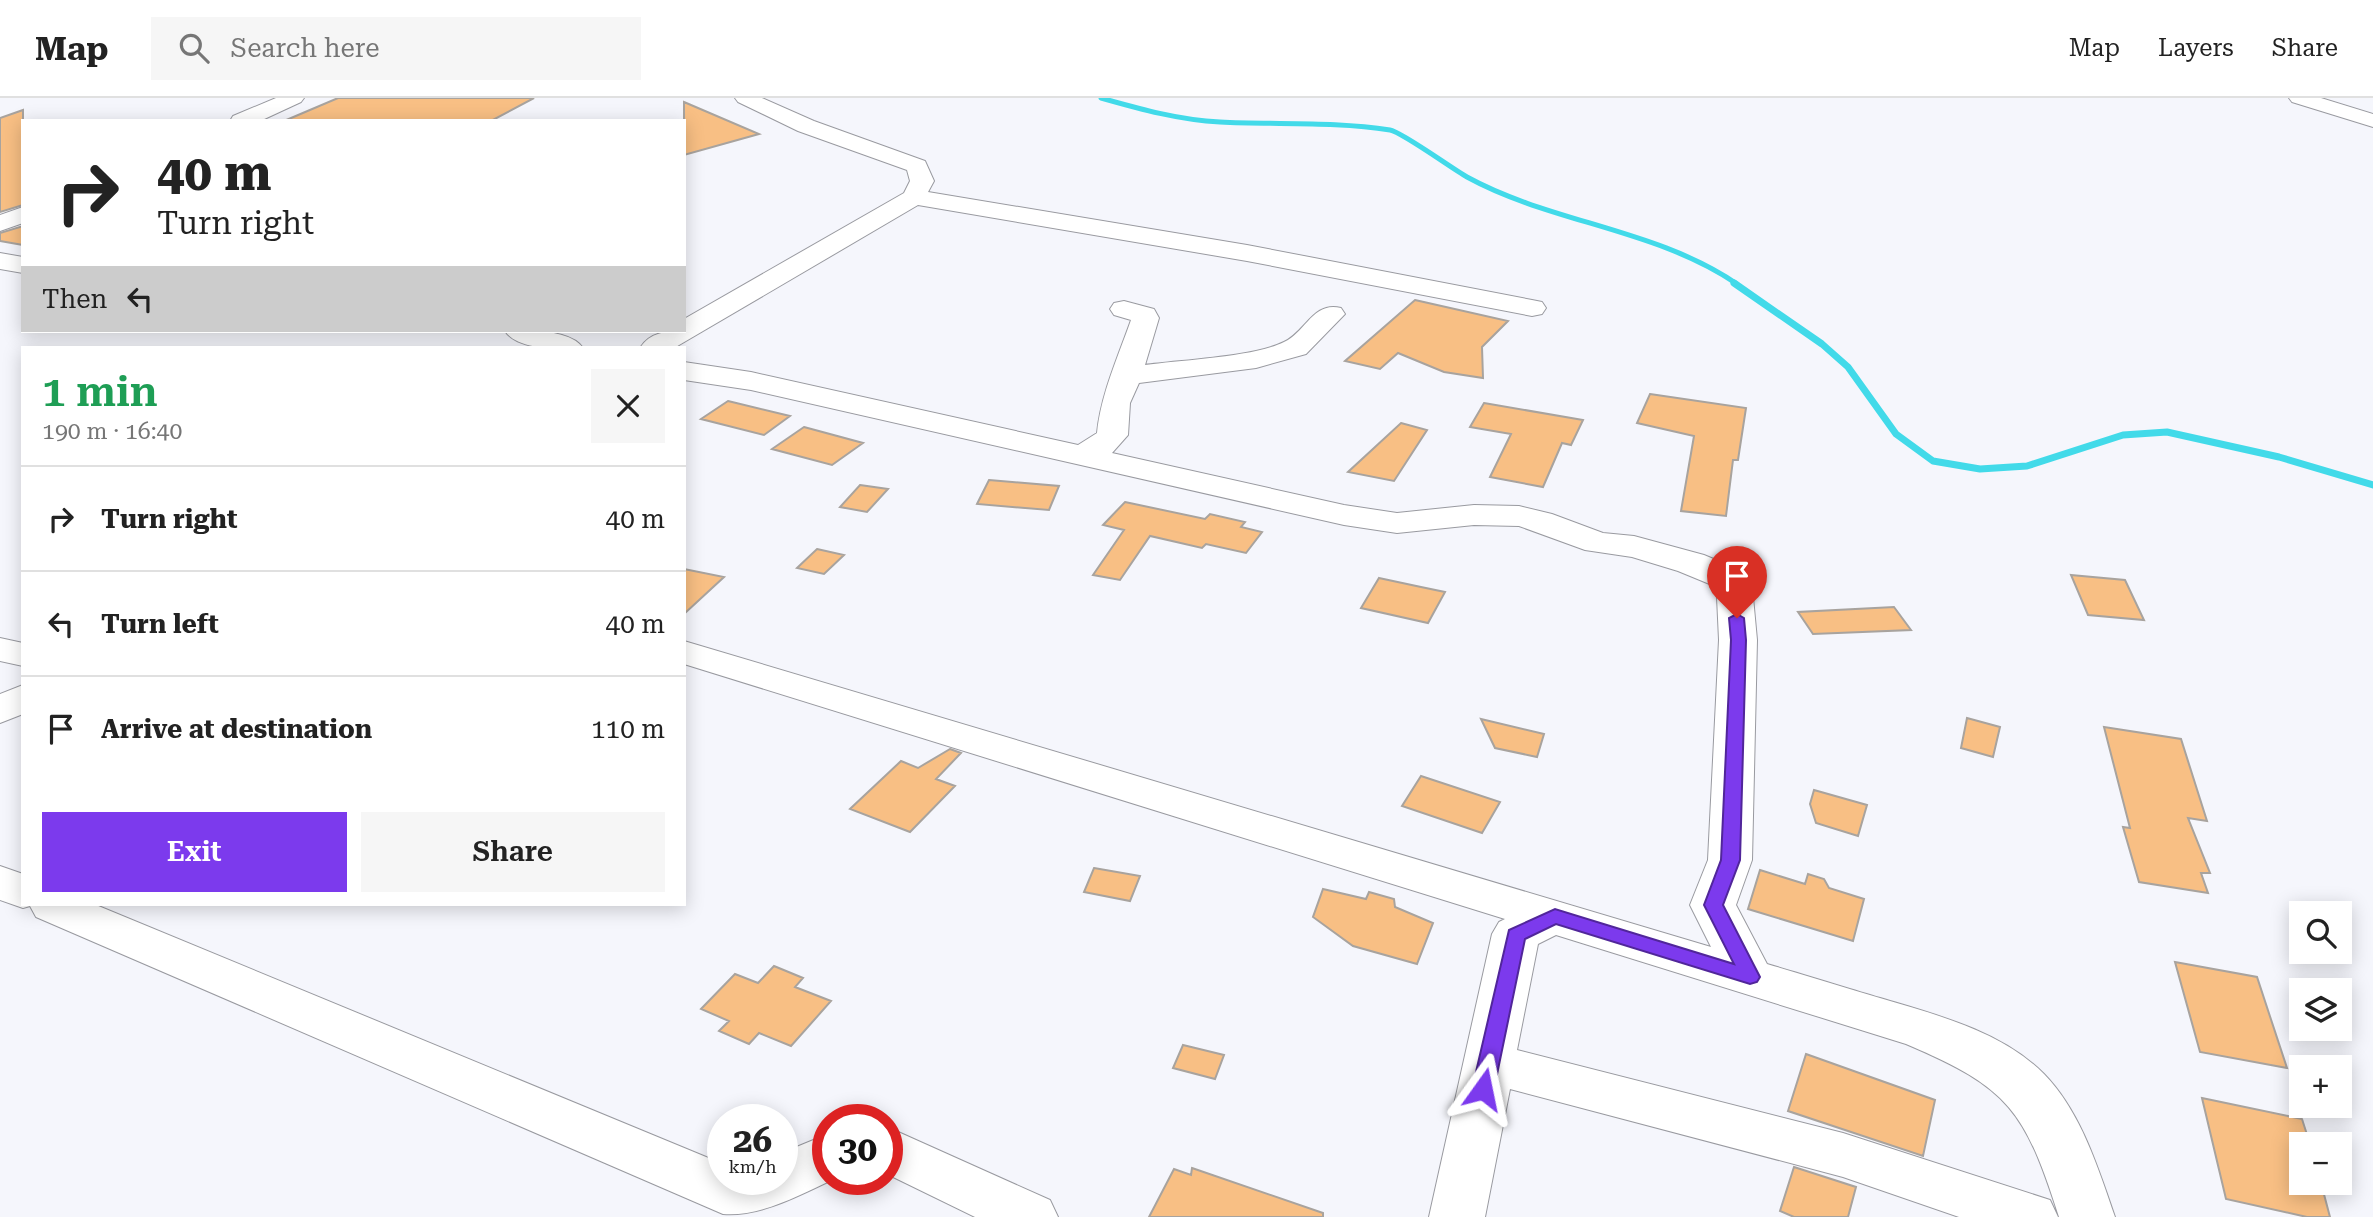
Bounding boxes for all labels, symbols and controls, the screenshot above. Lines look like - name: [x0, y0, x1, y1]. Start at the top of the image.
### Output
- search box: [151, 17, 641, 80]
- text: Map: [35, 29, 109, 68]
- icon: search: [175, 29, 213, 67]
- text: Search here: [231, 33, 380, 63]
- text: Map: [2069, 34, 2120, 62]
- text: Layers: [2158, 34, 2234, 62]
- text: Share: [2272, 34, 2338, 62]
- text: 40 m: [157, 145, 272, 202]
- icon: right: [42, 147, 133, 238]
- text: Turn right: [157, 204, 314, 242]
- icon: left: [121, 280, 159, 318]
- text: Then: [42, 284, 107, 314]
- text: 1 min: [42, 367, 158, 416]
- button: close: [591, 369, 665, 443]
- text: 190 m · 16:40: [42, 418, 182, 445]
- icon: right: [42, 500, 80, 538]
- text: Turn right: [101, 504, 237, 534]
- text: 40 m: [606, 504, 665, 534]
- pin: [1707, 546, 1767, 618]
- icon: arrive: [1718, 557, 1756, 595]
- icon: left: [42, 605, 80, 643]
- text: Turn left: [101, 609, 219, 639]
- text: 40 m: [606, 609, 665, 639]
- icon: arrive: [42, 710, 80, 748]
- text: Arrive at destination: [101, 714, 372, 744]
- text: 110 m: [591, 714, 665, 744]
- button: Exit: [42, 812, 347, 892]
- button: Share: [361, 812, 665, 892]
- map controls: [2289, 901, 2352, 1195]
- button: search: [2289, 901, 2352, 964]
- button: layers: [2289, 978, 2352, 1041]
- position arrow: [1446, 1052, 1520, 1126]
- button: +: [2289, 1055, 2352, 1118]
- speed limit sign: 30: [812, 1104, 903, 1195]
- text: 26: [733, 1120, 772, 1161]
- button: −: [2289, 1132, 2352, 1195]
- text: km/h: [728, 1156, 777, 1177]

